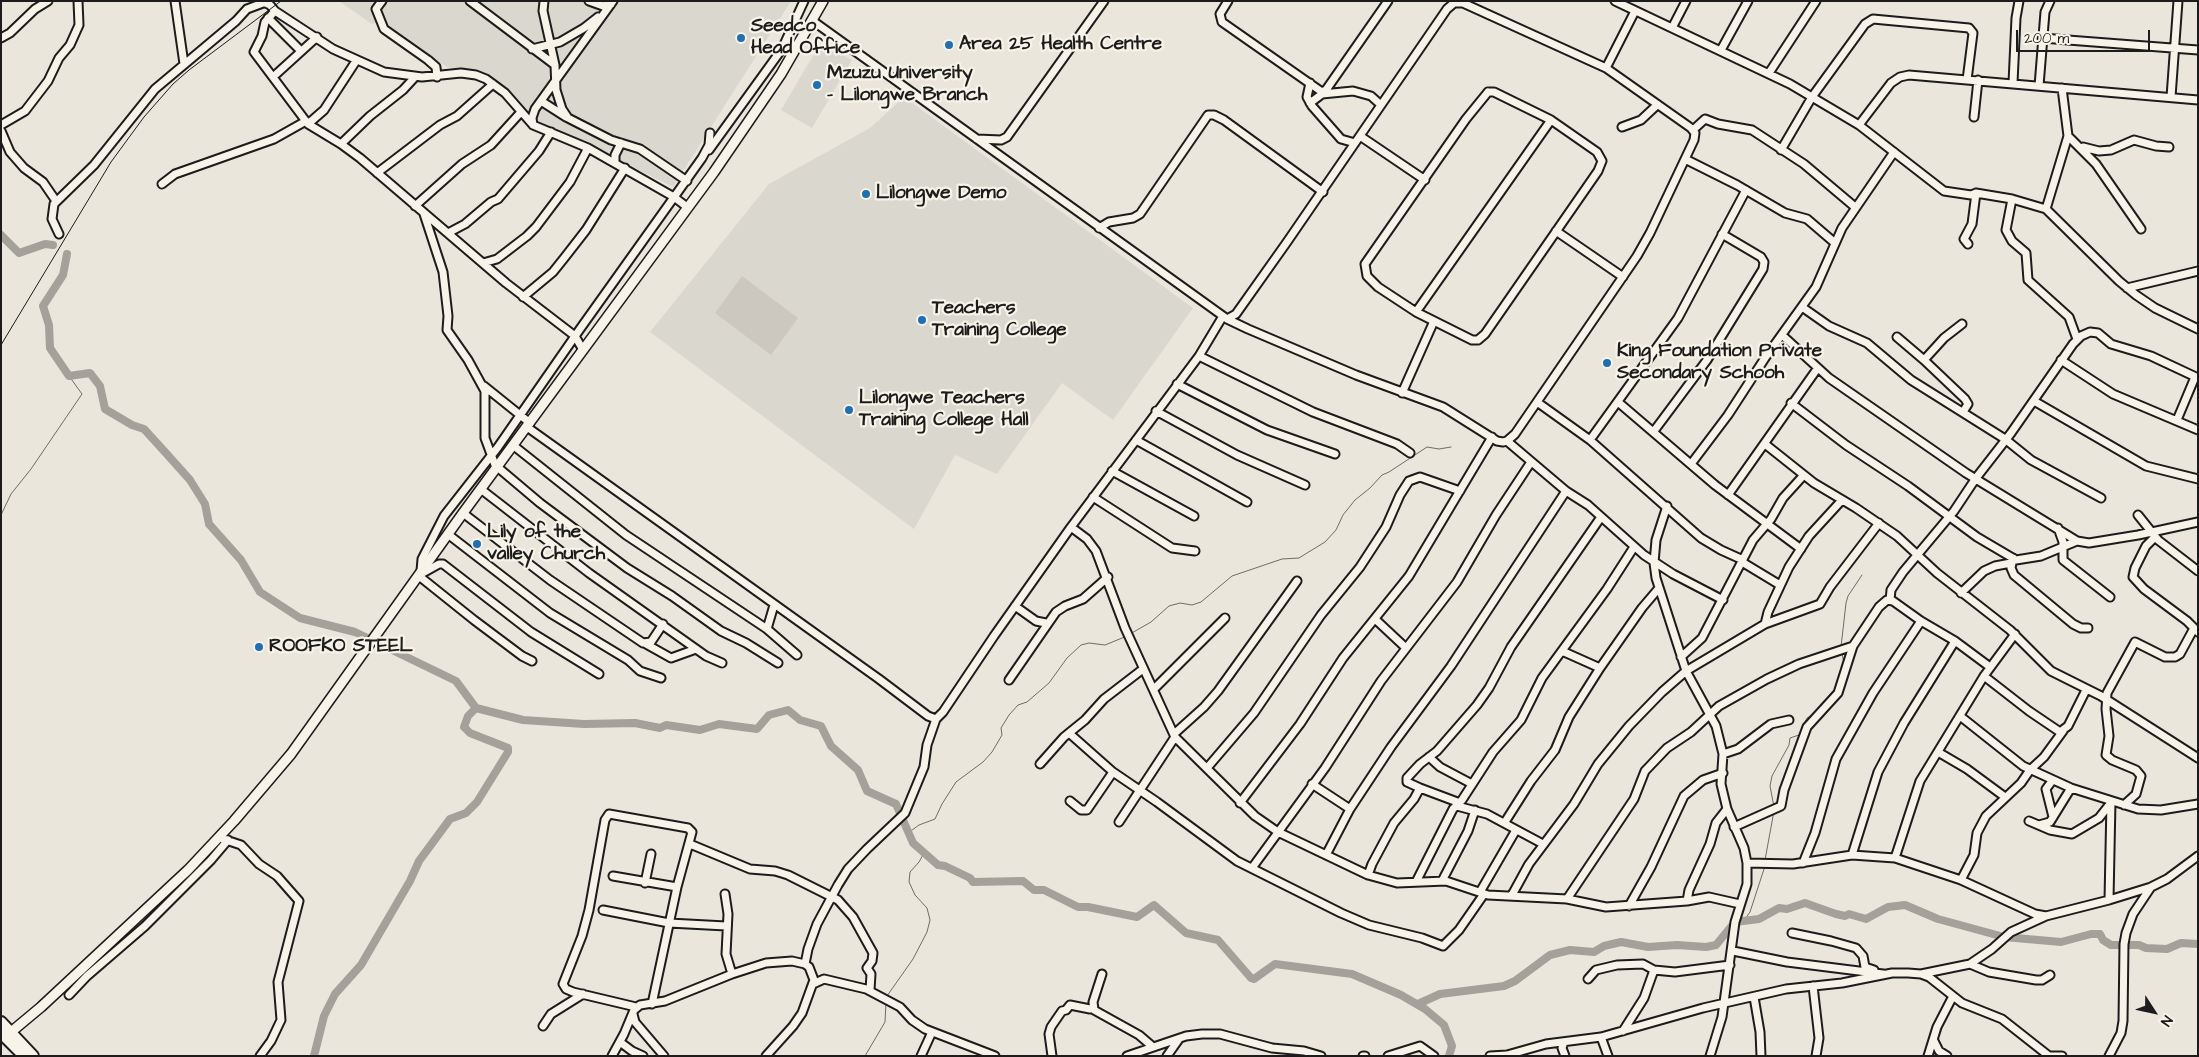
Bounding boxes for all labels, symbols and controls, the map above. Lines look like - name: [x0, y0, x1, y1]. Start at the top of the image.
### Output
- place label: Seedco Head Office: [751, 16, 860, 60]
- scale bar: [2019, 20, 2153, 52]
- text: 200 m: [2024, 28, 2069, 49]
- marker: Seedco Head Office: [735, 32, 747, 44]
- place label: Area 25 Health Centre: [959, 34, 1162, 56]
- marker: Area 25 Health Centre: [943, 39, 955, 51]
- place label: Mzuzu University - Lilongwe Branch: [827, 63, 987, 107]
- marker: Mzuzu University - Lilongwe Branch: [811, 79, 823, 91]
- place label: Lilongwe Demo: [876, 183, 1006, 205]
- marker: Lilongwe Demo: [860, 188, 872, 200]
- place label: Teachers Training College: [932, 298, 1067, 342]
- marker: Teachers Training College: [916, 314, 928, 326]
- place label: King Foundation Private Secondary Schooh: [1617, 341, 1822, 385]
- marker: King Foundation Private Secondary Schooh: [1601, 357, 1613, 369]
- place label: Lilongwe Teachers Training College Hall: [859, 388, 1028, 432]
- marker: Lilongwe Teachers Training College Hall: [843, 404, 855, 416]
- place label: Lily of the valley Church: [487, 522, 605, 566]
- marker: Lily of the valley Church: [471, 538, 483, 550]
- place label: ROOFKO STEEL: [269, 636, 413, 658]
- marker: ROOFKO STEEL: [253, 641, 265, 653]
- north arrow: [2129, 987, 2179, 1037]
- text: N: [2156, 1011, 2177, 1030]

